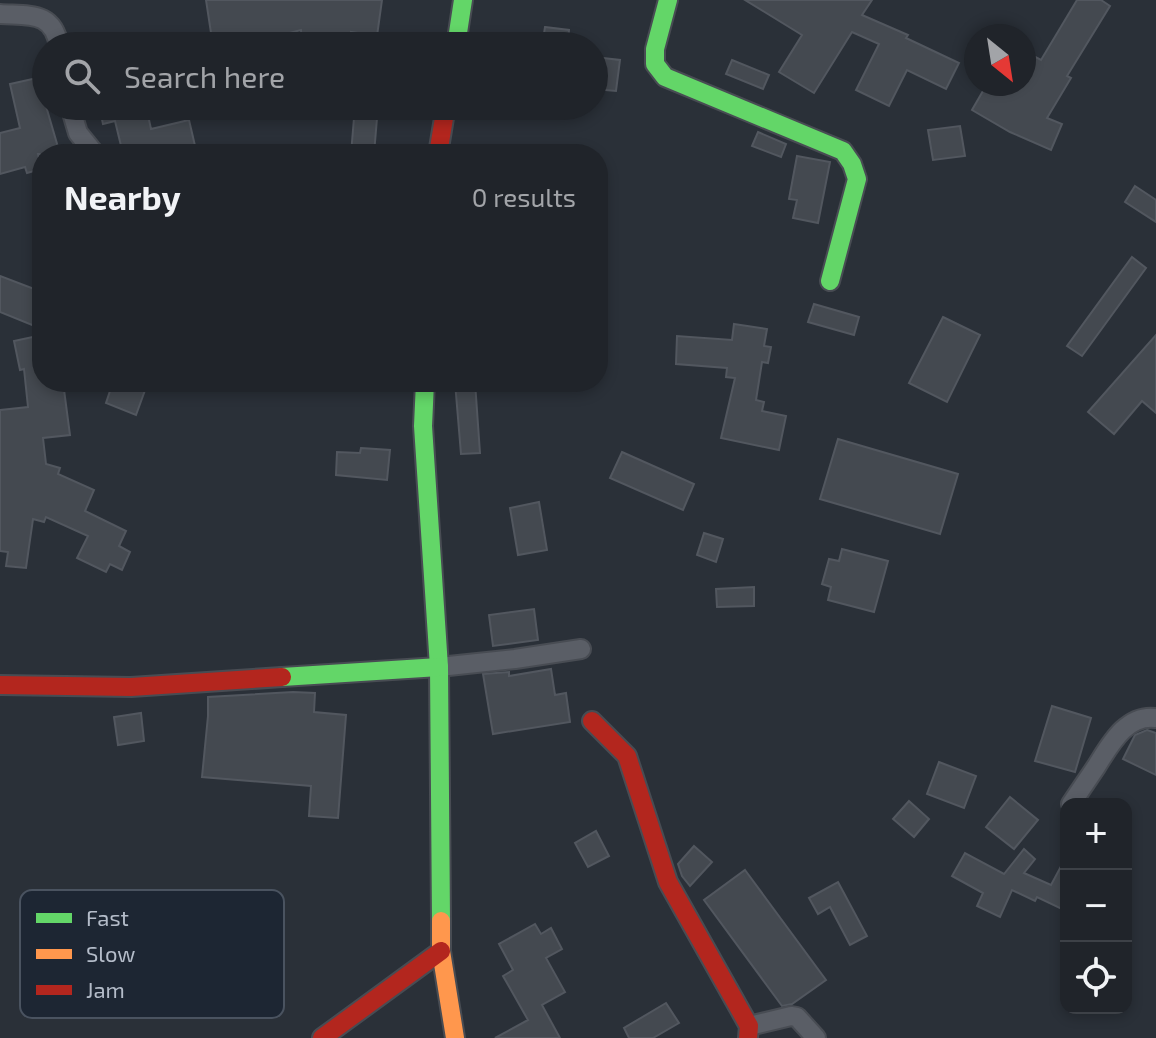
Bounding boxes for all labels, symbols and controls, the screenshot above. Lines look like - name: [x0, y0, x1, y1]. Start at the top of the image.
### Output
- north arrow: [964, 24, 1036, 96]
- search box: [32, 32, 608, 120]
- icon: search: [60, 54, 104, 98]
- text: Search here: [124, 58, 285, 94]
- text: Nearby: [64, 176, 181, 217]
- text: 0 results: [472, 181, 576, 212]
- map controls: [1060, 798, 1132, 1014]
- button: +: [1060, 798, 1132, 870]
- button: −: [1060, 870, 1132, 942]
- legend: [20, 890, 284, 1018]
- text: Fast: [86, 904, 129, 930]
- text: Slow: [86, 940, 135, 966]
- button: locate: [1060, 942, 1132, 1014]
- text: Jam: [86, 976, 125, 1002]

